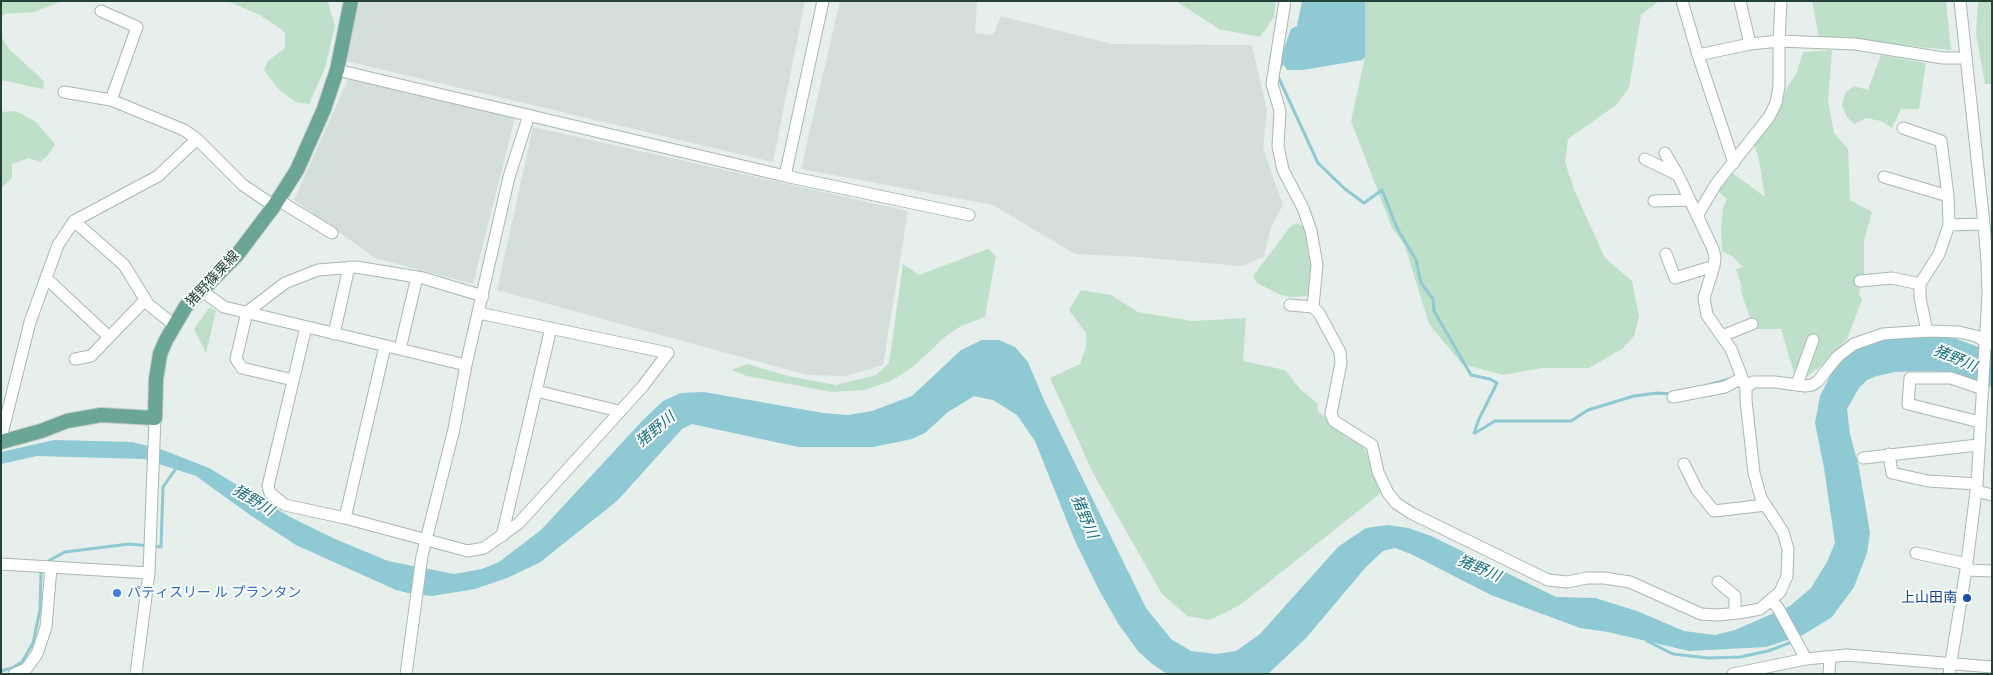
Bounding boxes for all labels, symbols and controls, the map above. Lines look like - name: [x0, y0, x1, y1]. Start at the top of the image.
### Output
- street label: 猪野篠栗線: [183, 248, 243, 310]
- water label: 猪野川: [1931, 342, 1979, 376]
- water label: 猪野川: [633, 409, 679, 451]
- water label: 猪野川: [229, 482, 277, 520]
- water label: 猪野川: [1067, 493, 1101, 541]
- water label: 猪野川: [1455, 552, 1503, 586]
- place label: パティスリー ル プランタン: [127, 585, 301, 601]
- marker: パティスリー ル プランタン: [111, 587, 123, 599]
- place label: 上山田南: [1901, 590, 1957, 606]
- marker: 上山田南: [1961, 592, 1973, 604]

